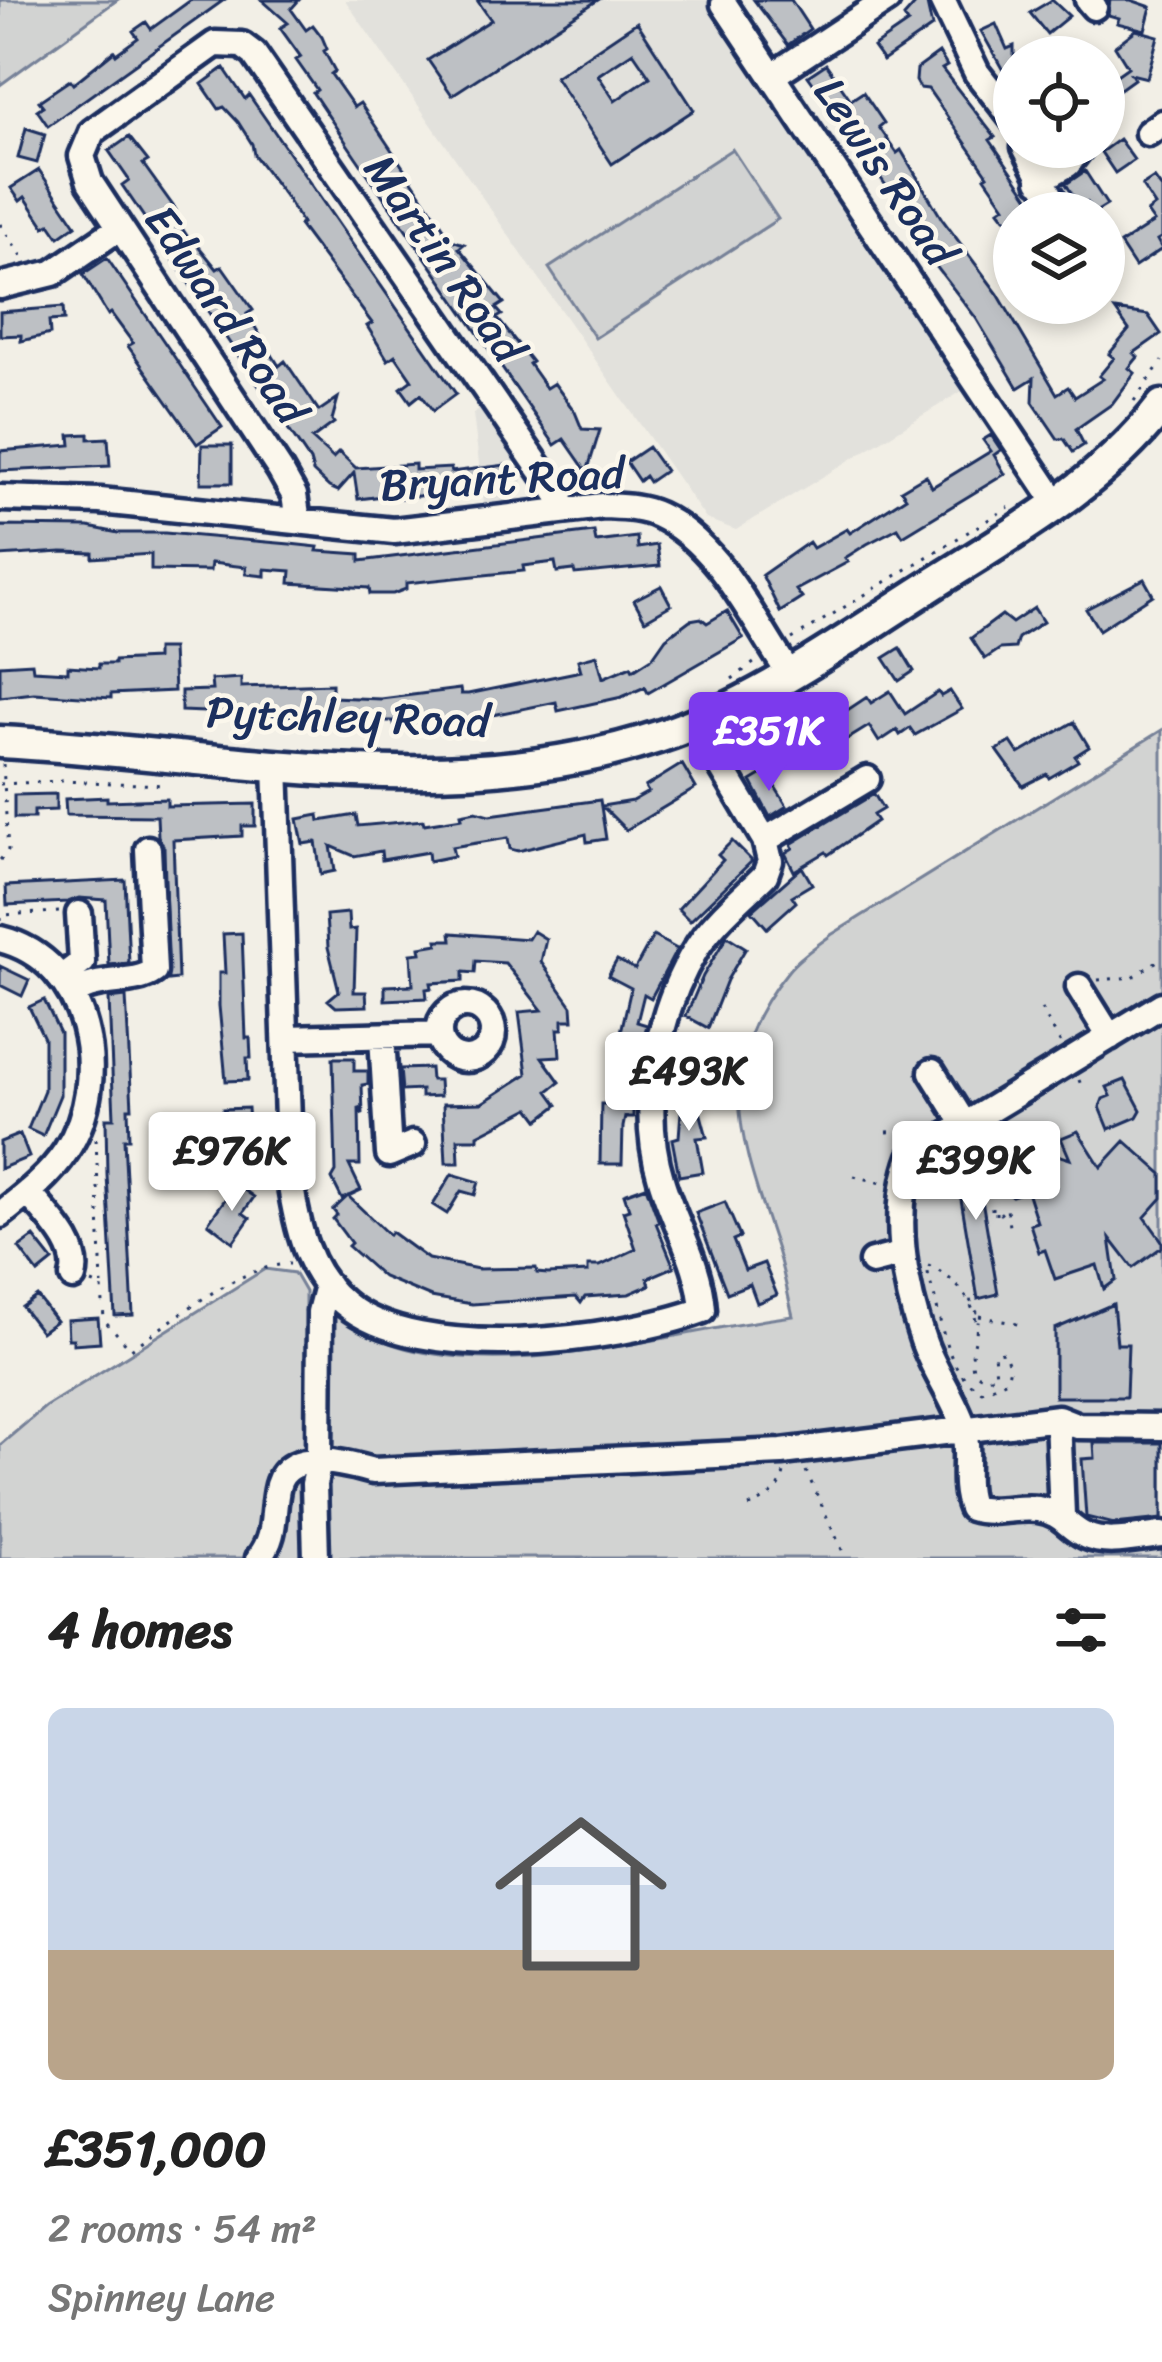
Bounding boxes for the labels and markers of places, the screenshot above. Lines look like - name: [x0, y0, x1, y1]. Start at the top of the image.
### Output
- pin: £351K: [685, 692, 853, 794]
- pin: £493K: [605, 1032, 773, 1134]
- pin: £976K: [148, 1112, 316, 1214]
- pin: £399K: [892, 1121, 1060, 1223]

